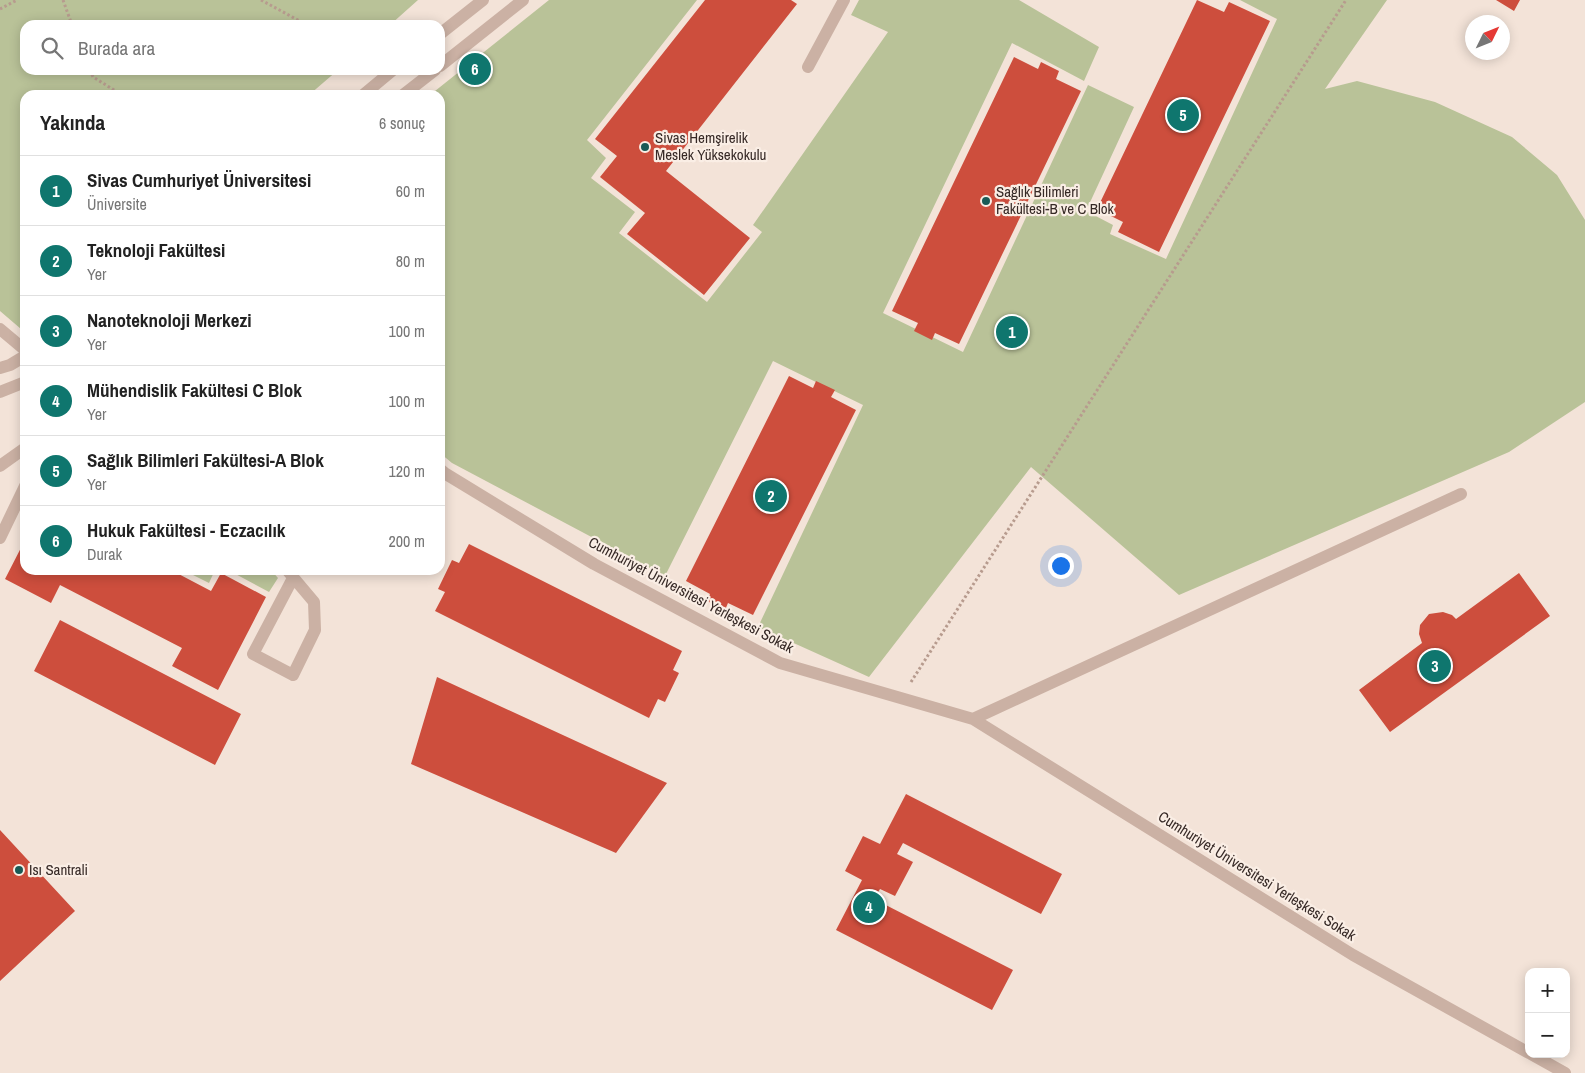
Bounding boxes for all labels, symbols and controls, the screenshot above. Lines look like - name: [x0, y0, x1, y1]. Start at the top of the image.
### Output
- north arrow: [1465, 15, 1510, 60]
- search box: [20, 20, 445, 75]
- icon: search: [38, 34, 66, 62]
- text: Burada ara: [78, 35, 155, 61]
- pin: 6: [459, 50, 491, 88]
- pin: 5: [1167, 96, 1199, 134]
- text: Yakında: [40, 108, 105, 137]
- text: 6 sonuç: [379, 112, 425, 134]
- place label: Sivas Hemşirelik Meslek Yüksekokulu: [655, 127, 766, 165]
- marker: Sivas Hemşirelik Meslek Yüksekokulu: [639, 141, 651, 153]
- text: Sivas Cumhuriyet Üniversitesi: [87, 167, 311, 193]
- text: 1: [52, 180, 60, 202]
- text: 60 m: [396, 180, 425, 202]
- place label: Sağlık Bilimleri Fakültesi-B ve C Blok: [996, 181, 1115, 219]
- text: Üniversite: [87, 193, 147, 215]
- marker: Sağlık Bilimleri Fakültesi-B ve C Blok: [980, 195, 992, 207]
- text: Teknoloji Fakültesi: [87, 237, 225, 263]
- text: 2: [52, 250, 60, 272]
- text: 80 m: [396, 250, 425, 272]
- text: Yer: [87, 263, 106, 285]
- text: Nanoteknoloji Merkezi: [87, 307, 252, 333]
- pin: 1: [996, 313, 1028, 351]
- text: 3: [52, 320, 60, 342]
- text: 100 m: [389, 320, 425, 342]
- text: Yer: [87, 333, 106, 355]
- text: Mühendislik Fakültesi C Blok: [87, 377, 302, 403]
- text: 4: [52, 390, 60, 412]
- text: 100 m: [389, 390, 425, 412]
- text: Yer: [87, 403, 106, 425]
- text: Sağlık Bilimleri Fakültesi-A Blok: [87, 447, 324, 473]
- text: 5: [52, 460, 60, 482]
- text: 120 m: [389, 460, 425, 482]
- text: Yer: [87, 473, 106, 495]
- pin: 2: [755, 477, 787, 515]
- text: Hukuk Fakültesi - Eczacılık: [87, 517, 285, 543]
- text: 6: [52, 530, 60, 552]
- text: 200 m: [389, 530, 425, 552]
- street label: Cumhuriyet Üniversitesi Yerleşkesi Sokak: [585, 531, 798, 658]
- text: Durak: [87, 543, 122, 565]
- your location: [1048, 553, 1074, 579]
- pin: 3: [1419, 647, 1451, 685]
- street label: Cumhuriyet Üniversitesi Yerleşkesi Sokak: [1154, 806, 1361, 946]
- place label: Isı Santrali: [29, 859, 88, 880]
- marker: Isı Santrali: [13, 864, 25, 876]
- pin: 4: [853, 888, 885, 926]
- map controls: [1525, 968, 1570, 1058]
- button: +: [1525, 968, 1570, 1013]
- button: −: [1525, 1013, 1570, 1058]

